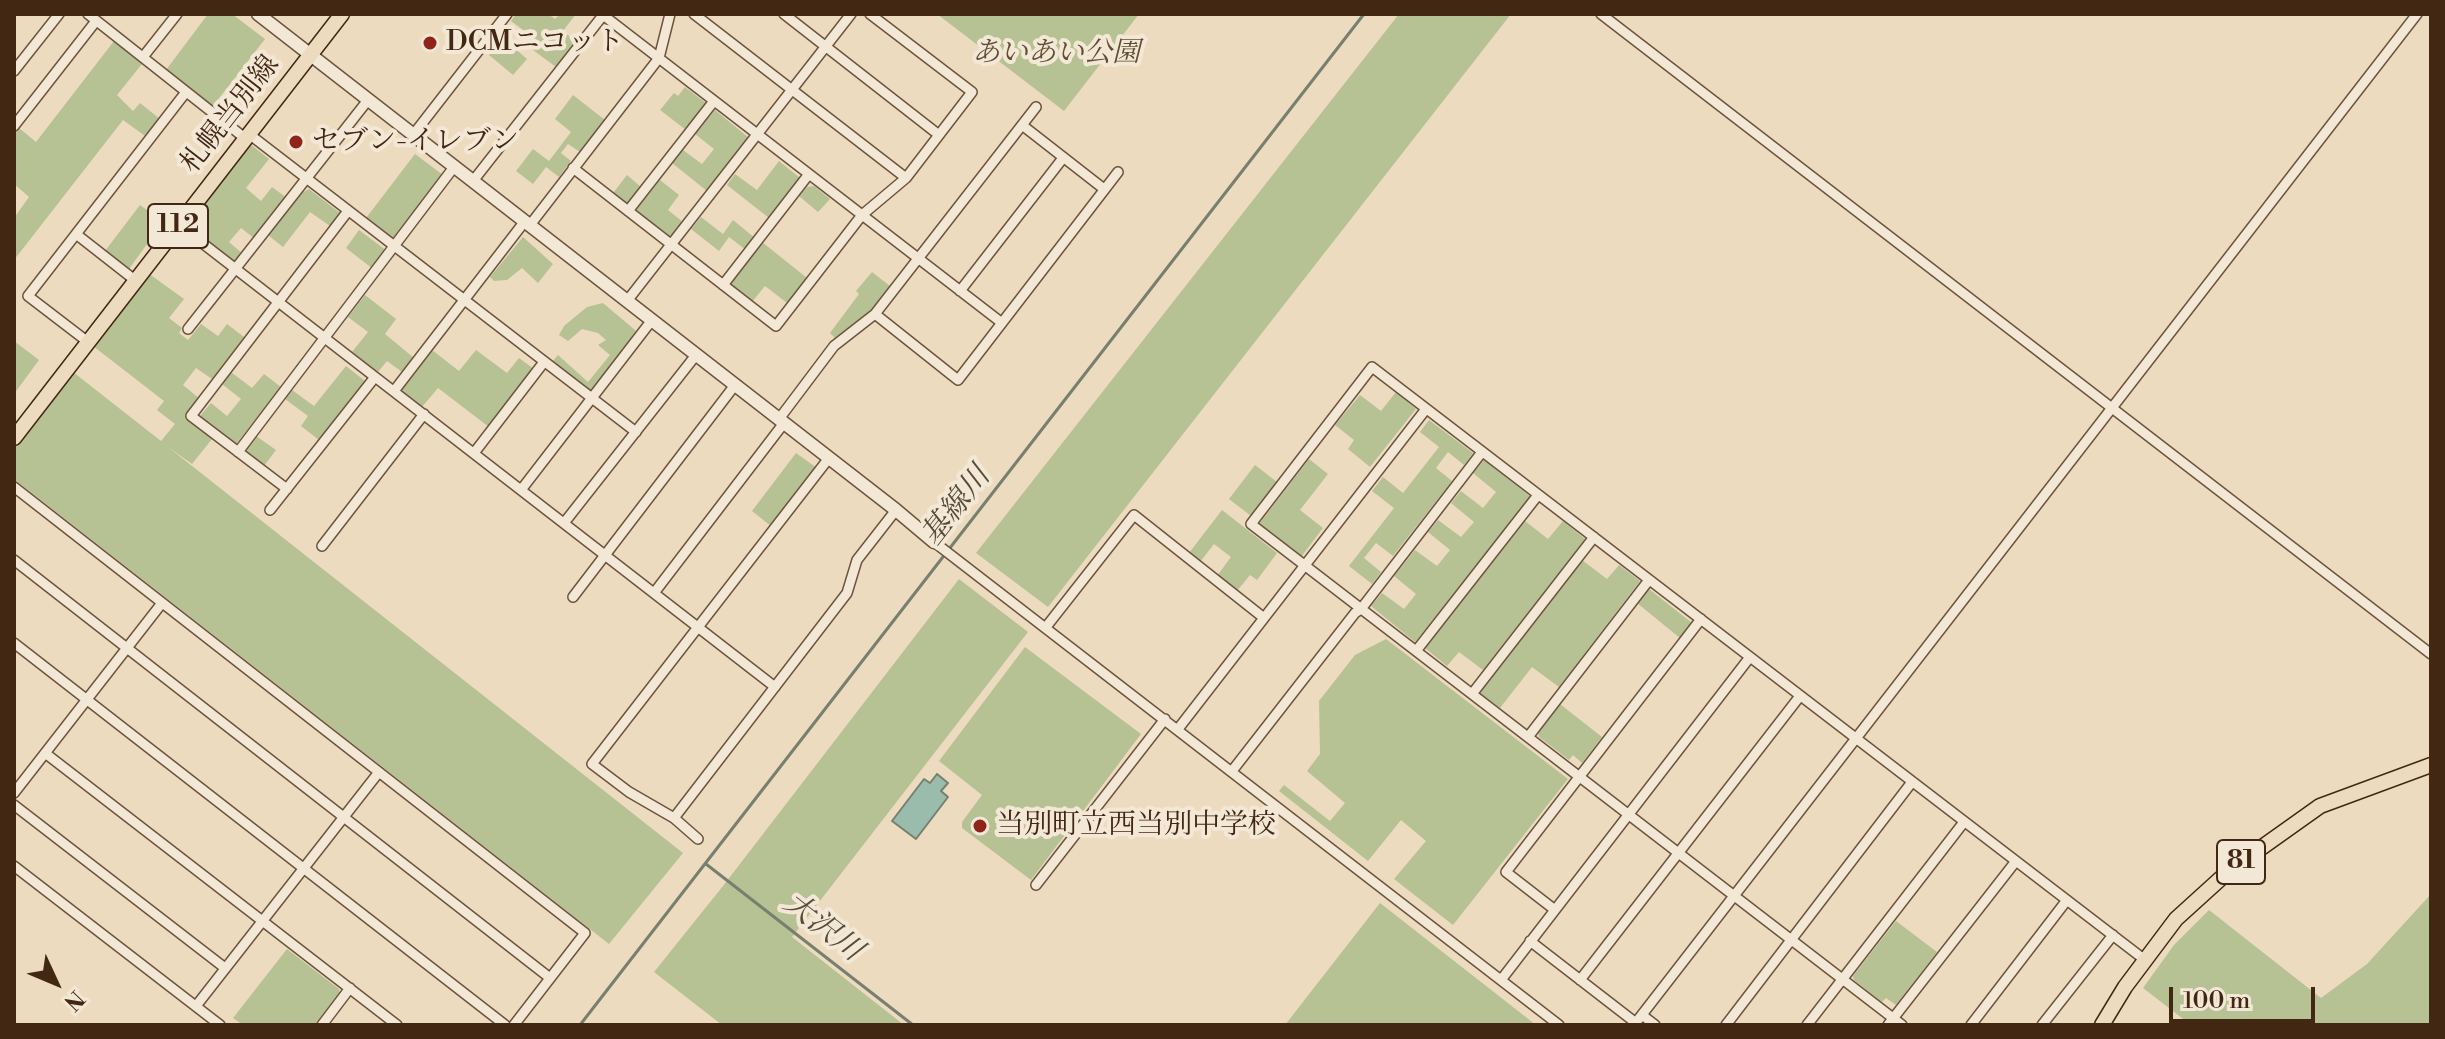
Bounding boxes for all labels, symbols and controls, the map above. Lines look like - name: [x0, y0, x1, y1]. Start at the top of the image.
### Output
- place label: DCMニコット: [446, 26, 624, 60]
- marker: DCMニコット: [421, 34, 439, 52]
- park label: あいあい公園: [972, 37, 1140, 71]
- street label: 札幌当別線: [175, 49, 287, 181]
- place label: セブン-イレブン: [312, 125, 519, 159]
- marker: セブン-イレブン: [287, 133, 305, 151]
- road number: 112: [148, 204, 208, 248]
- water label: 基線川: [915, 460, 999, 554]
- place label: 当別町立西当別中学校: [996, 809, 1276, 843]
- marker: 当別町立西当別中学校: [971, 817, 989, 835]
- road number: 81: [2217, 840, 2265, 884]
- water label: 大沢川: [775, 886, 869, 970]
- north arrow: [16, 943, 96, 1023]
- scale bar: [2173, 971, 2319, 1021]
- text: N: [58, 984, 89, 1016]
- text: 100 m: [2183, 986, 2250, 1016]

